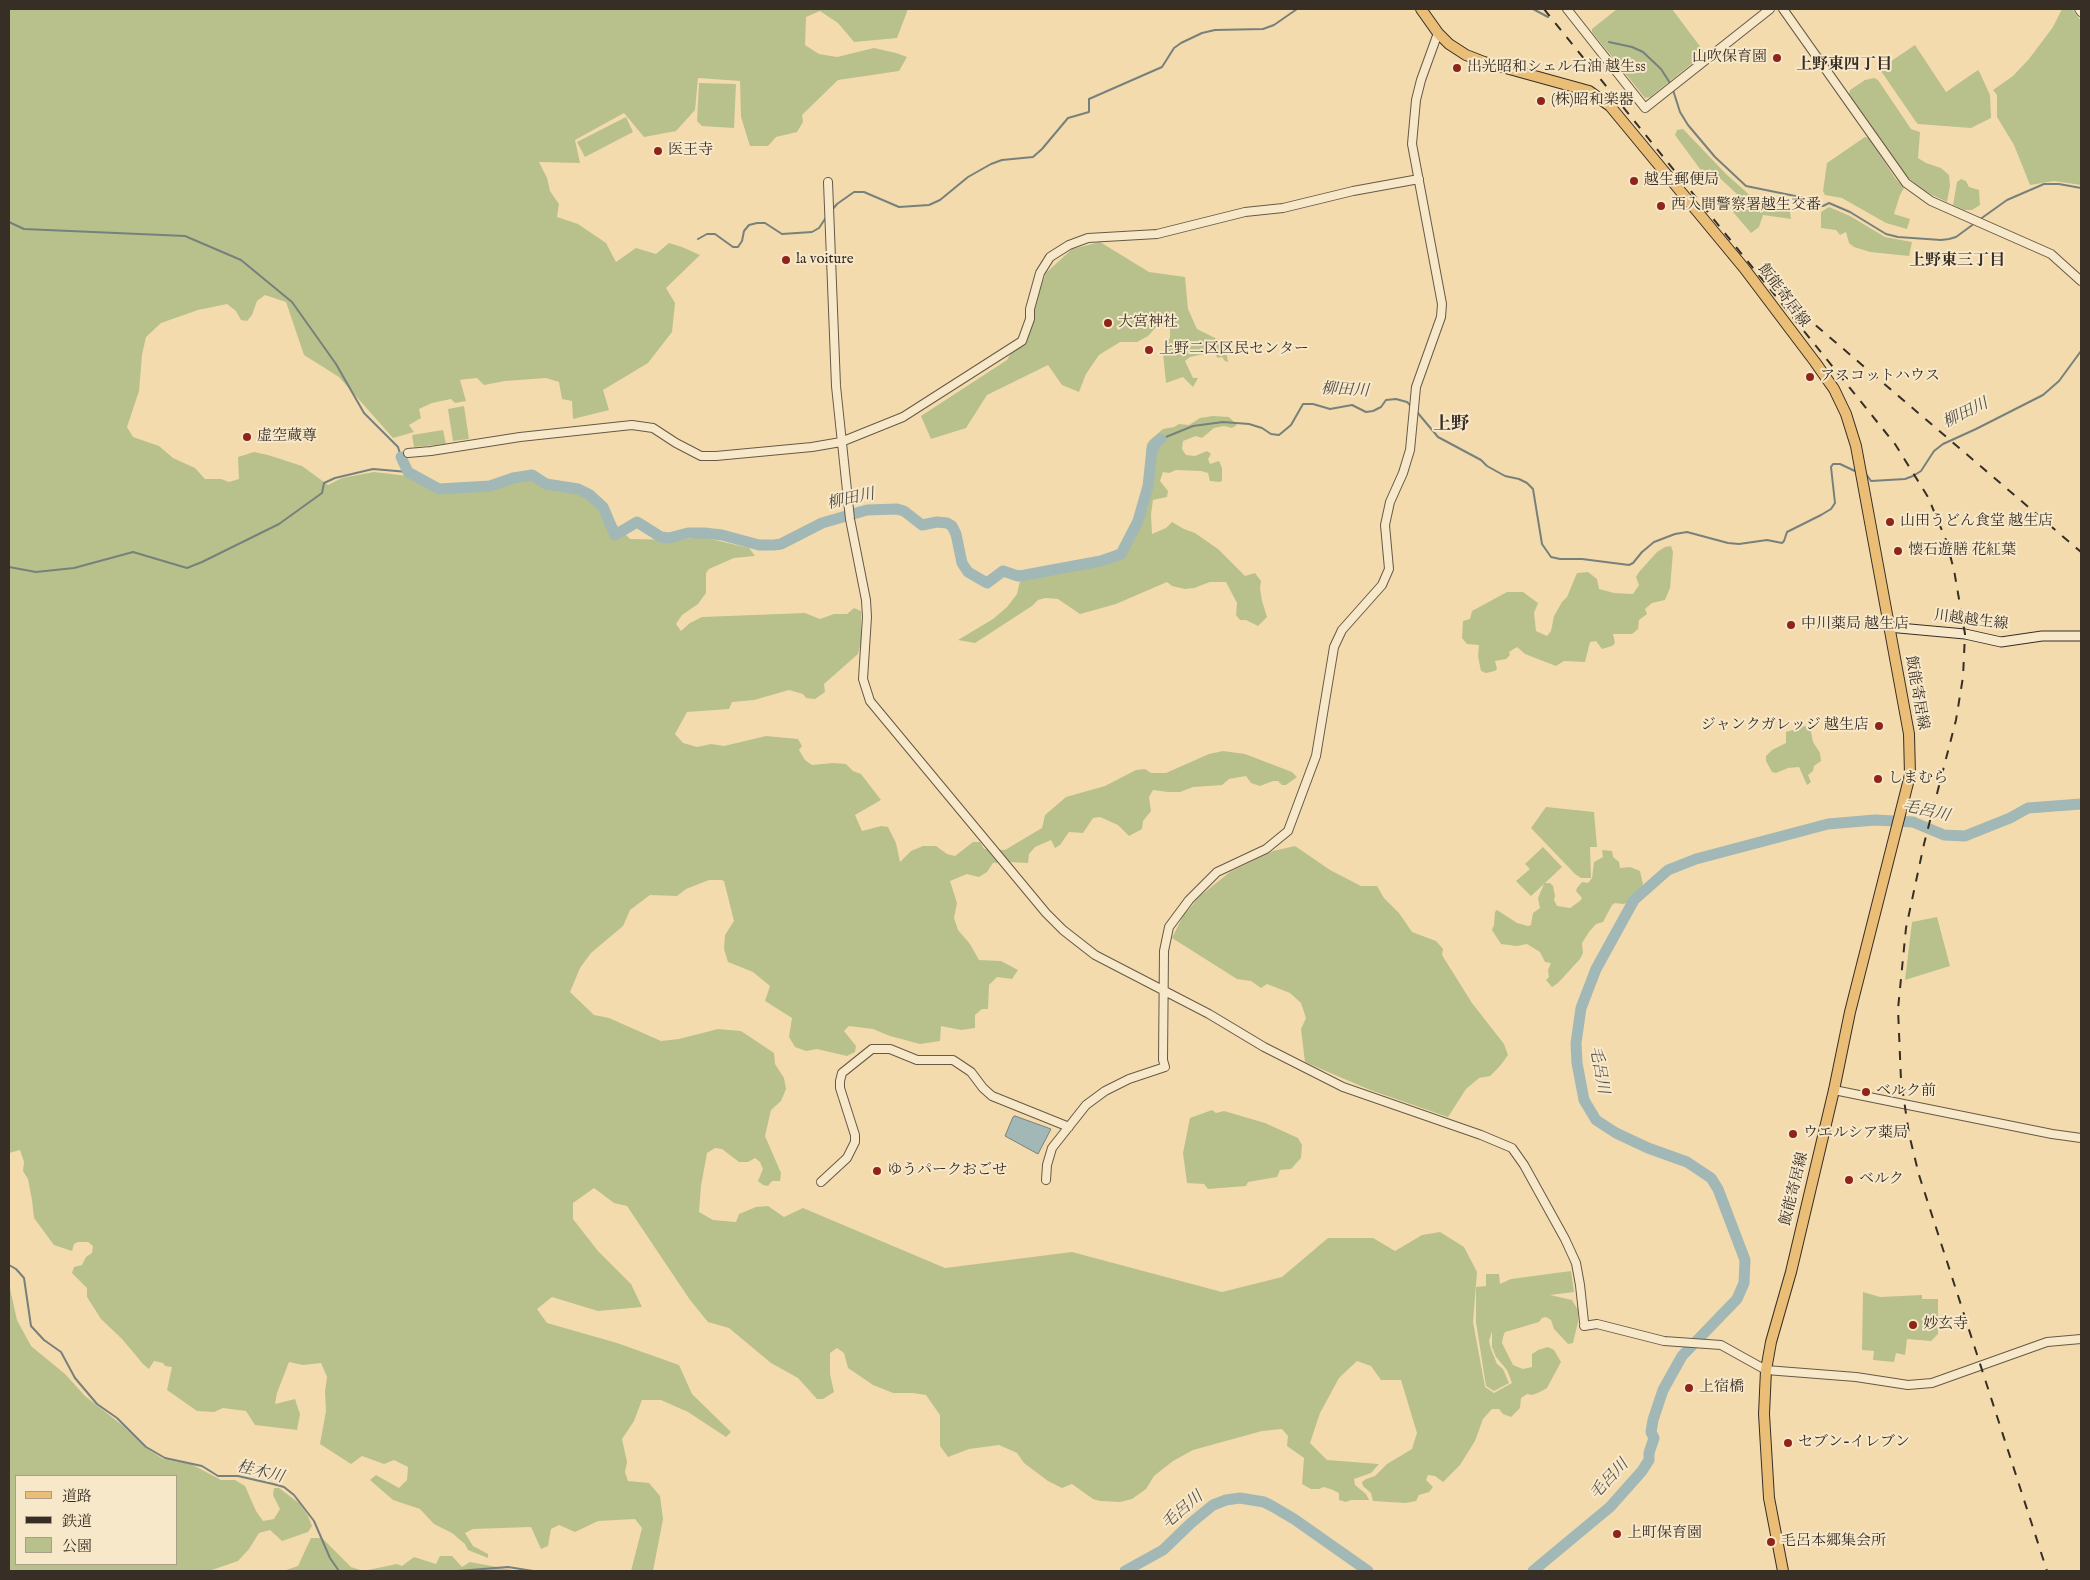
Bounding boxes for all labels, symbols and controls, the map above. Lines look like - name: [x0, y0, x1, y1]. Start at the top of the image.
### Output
- place label: 山吹保育園: [1692, 49, 1767, 67]
- marker: 山吹保育園: [1771, 52, 1783, 64]
- district label: 上野東四丁目: [1796, 56, 1892, 76]
- place label: 出光昭和シェル石油 越生ss: [1467, 59, 1646, 77]
- marker: 出光昭和シェル石油 越生ss: [1451, 62, 1463, 74]
- place label: (株)昭和楽器: [1551, 92, 1634, 110]
- marker: (株)昭和楽器: [1535, 95, 1547, 107]
- place label: 医王寺: [668, 142, 713, 160]
- marker: 医王寺: [652, 145, 664, 157]
- place label: 越生郵便局: [1644, 172, 1719, 190]
- marker: 越生郵便局: [1628, 175, 1640, 187]
- place label: 西入間警察署越生交番: [1671, 197, 1821, 215]
- marker: 西入間警察署越生交番: [1655, 200, 1667, 212]
- place label: la voiture: [796, 251, 854, 269]
- district label: 上野東三丁目: [1909, 252, 2005, 272]
- marker: la voiture: [780, 254, 792, 266]
- street label: 飯能寄居線: [1753, 261, 1813, 331]
- place label: 大宮神社: [1118, 314, 1178, 332]
- marker: 大宮神社: [1102, 317, 1114, 329]
- place label: 上野二区区民センター: [1159, 341, 1309, 359]
- marker: 上野二区区民センター: [1143, 344, 1155, 356]
- place label: アスコットハウス: [1820, 368, 1940, 386]
- marker: アスコットハウス: [1804, 371, 1816, 383]
- water label: 柳田川: [1321, 380, 1369, 402]
- water label: 柳田川: [1940, 395, 1992, 433]
- district label: 上野: [1433, 414, 1469, 436]
- place label: 虚空蔵尊: [257, 428, 317, 446]
- marker: 虚空蔵尊: [241, 431, 253, 443]
- water label: 柳田川: [826, 486, 876, 514]
- place label: 山田うどん食堂 越生店: [1900, 513, 2053, 531]
- marker: 山田うどん食堂 越生店: [1884, 516, 1896, 528]
- place label: 懐石遊膳 花紅葉: [1908, 542, 2016, 560]
- marker: 懐石遊膳 花紅葉: [1892, 545, 1904, 557]
- street label: 川越越生線: [1933, 607, 2009, 635]
- place label: 中川薬局 越生店: [1801, 616, 1909, 634]
- marker: 中川薬局 越生店: [1785, 619, 1797, 631]
- street label: 飯能寄居線: [1901, 655, 1931, 731]
- place label: ジャンクガレッジ 越生店: [1701, 717, 1869, 735]
- marker: ジャンクガレッジ 越生店: [1873, 720, 1885, 732]
- place label: しまむら: [1888, 770, 1948, 788]
- marker: しまむら: [1872, 773, 1884, 785]
- water label: 毛呂川: [1900, 797, 1952, 827]
- water label: 毛呂川: [1584, 1045, 1612, 1095]
- place label: ベルク前: [1876, 1083, 1936, 1101]
- marker: ベルク前: [1860, 1086, 1872, 1098]
- place label: ウエルシア薬局: [1803, 1125, 1908, 1143]
- marker: ウエルシア薬局: [1787, 1128, 1799, 1140]
- street label: 飯能寄居線: [1777, 1150, 1813, 1228]
- place label: ゆうパークおごせ: [887, 1162, 1007, 1180]
- marker: ゆうパークおごせ: [871, 1165, 883, 1177]
- place label: ベルク: [1859, 1171, 1904, 1189]
- marker: ベルク: [1843, 1174, 1855, 1186]
- place label: 妙玄寺: [1923, 1316, 1968, 1334]
- marker: 妙玄寺: [1907, 1319, 1919, 1331]
- place label: 上宿橋: [1699, 1379, 1744, 1397]
- marker: 上宿橋: [1683, 1382, 1695, 1394]
- place label: セブン-イレブン: [1798, 1434, 1910, 1452]
- marker: セブン-イレブン: [1782, 1437, 1794, 1449]
- water label: 毛呂川: [1587, 1456, 1633, 1504]
- water label: 桂木川: [234, 1458, 286, 1488]
- legend: [15, 1475, 178, 1565]
- text: 道路: [62, 1487, 92, 1506]
- water label: 毛呂川: [1158, 1488, 1208, 1534]
- text: 鉄道: [62, 1512, 92, 1531]
- place label: 上町保育園: [1627, 1525, 1702, 1543]
- marker: 上町保育園: [1611, 1528, 1623, 1540]
- place label: 毛呂本郷集会所: [1781, 1533, 1886, 1551]
- marker: 毛呂本郷集会所: [1765, 1536, 1777, 1548]
- text: 公園: [62, 1537, 92, 1556]

